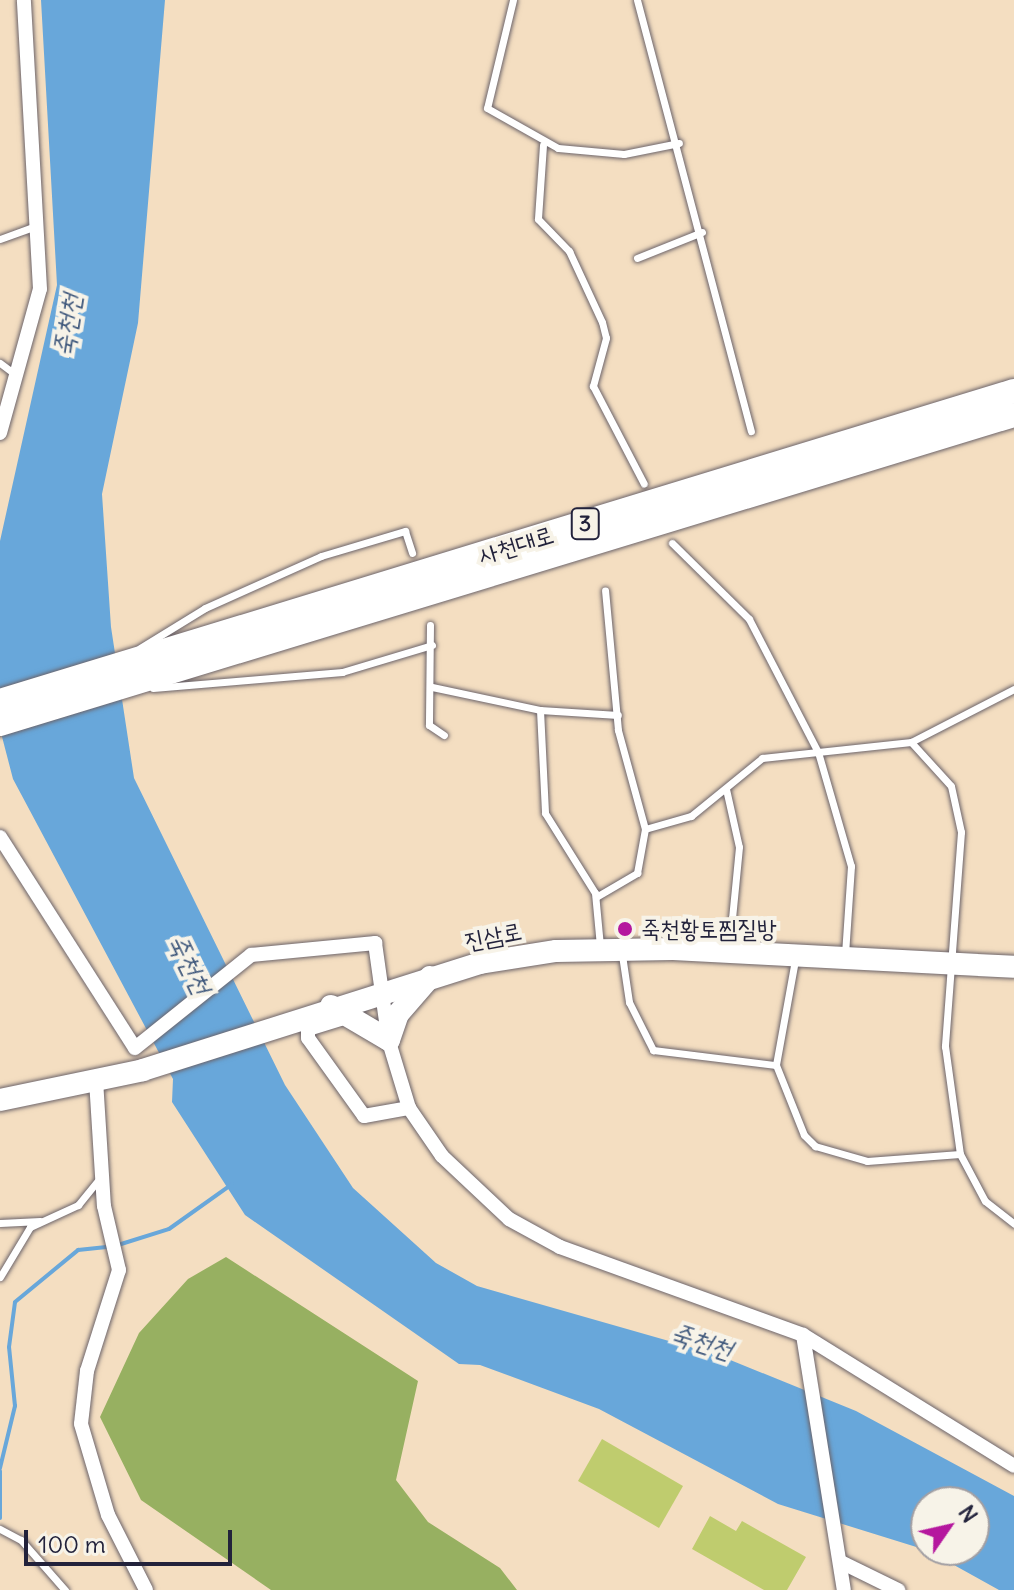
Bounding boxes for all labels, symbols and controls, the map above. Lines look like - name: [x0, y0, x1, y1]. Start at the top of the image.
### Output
- water label: 죽천천: [47, 292, 87, 358]
- road number: 3: [569, 506, 601, 542]
- street label: 사천대로: [475, 520, 557, 570]
- place label: 죽천황토찜질방: [641, 915, 776, 943]
- street label: 진삼로: [462, 916, 524, 956]
- marker: 죽천황토찜질방: [616, 920, 634, 938]
- water label: 죽천천: [162, 929, 218, 999]
- water label: 죽천천: [667, 1316, 737, 1366]
- north arrow: [910, 1486, 990, 1566]
- text: N: [952, 1500, 984, 1528]
- scale bar: [28, 1514, 236, 1564]
- text: 100 m: [38, 1529, 106, 1559]

